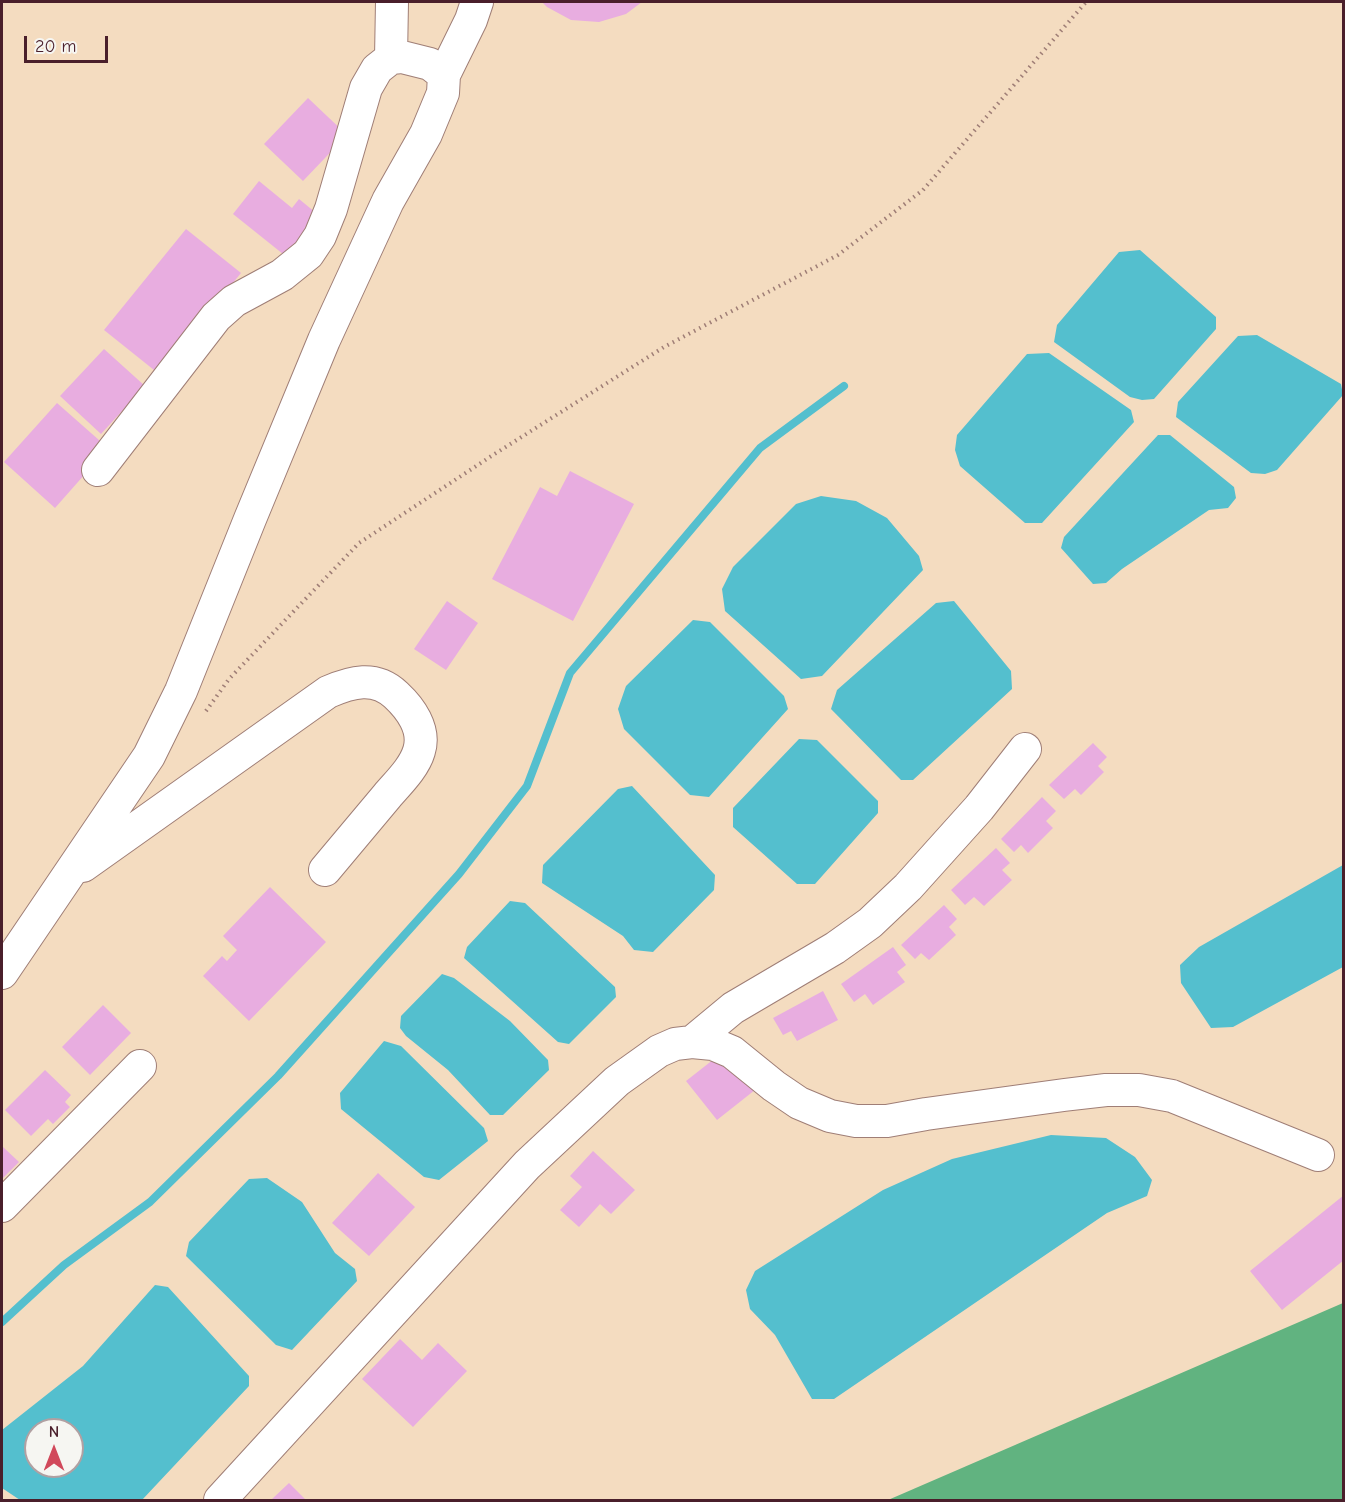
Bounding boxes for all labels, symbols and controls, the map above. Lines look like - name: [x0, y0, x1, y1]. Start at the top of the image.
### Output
- scale bar: [27, 24, 111, 62]
- text: 20 m: [35, 36, 76, 57]
- north arrow: [24, 1418, 84, 1478]
- text: N: [49, 1423, 59, 1441]

